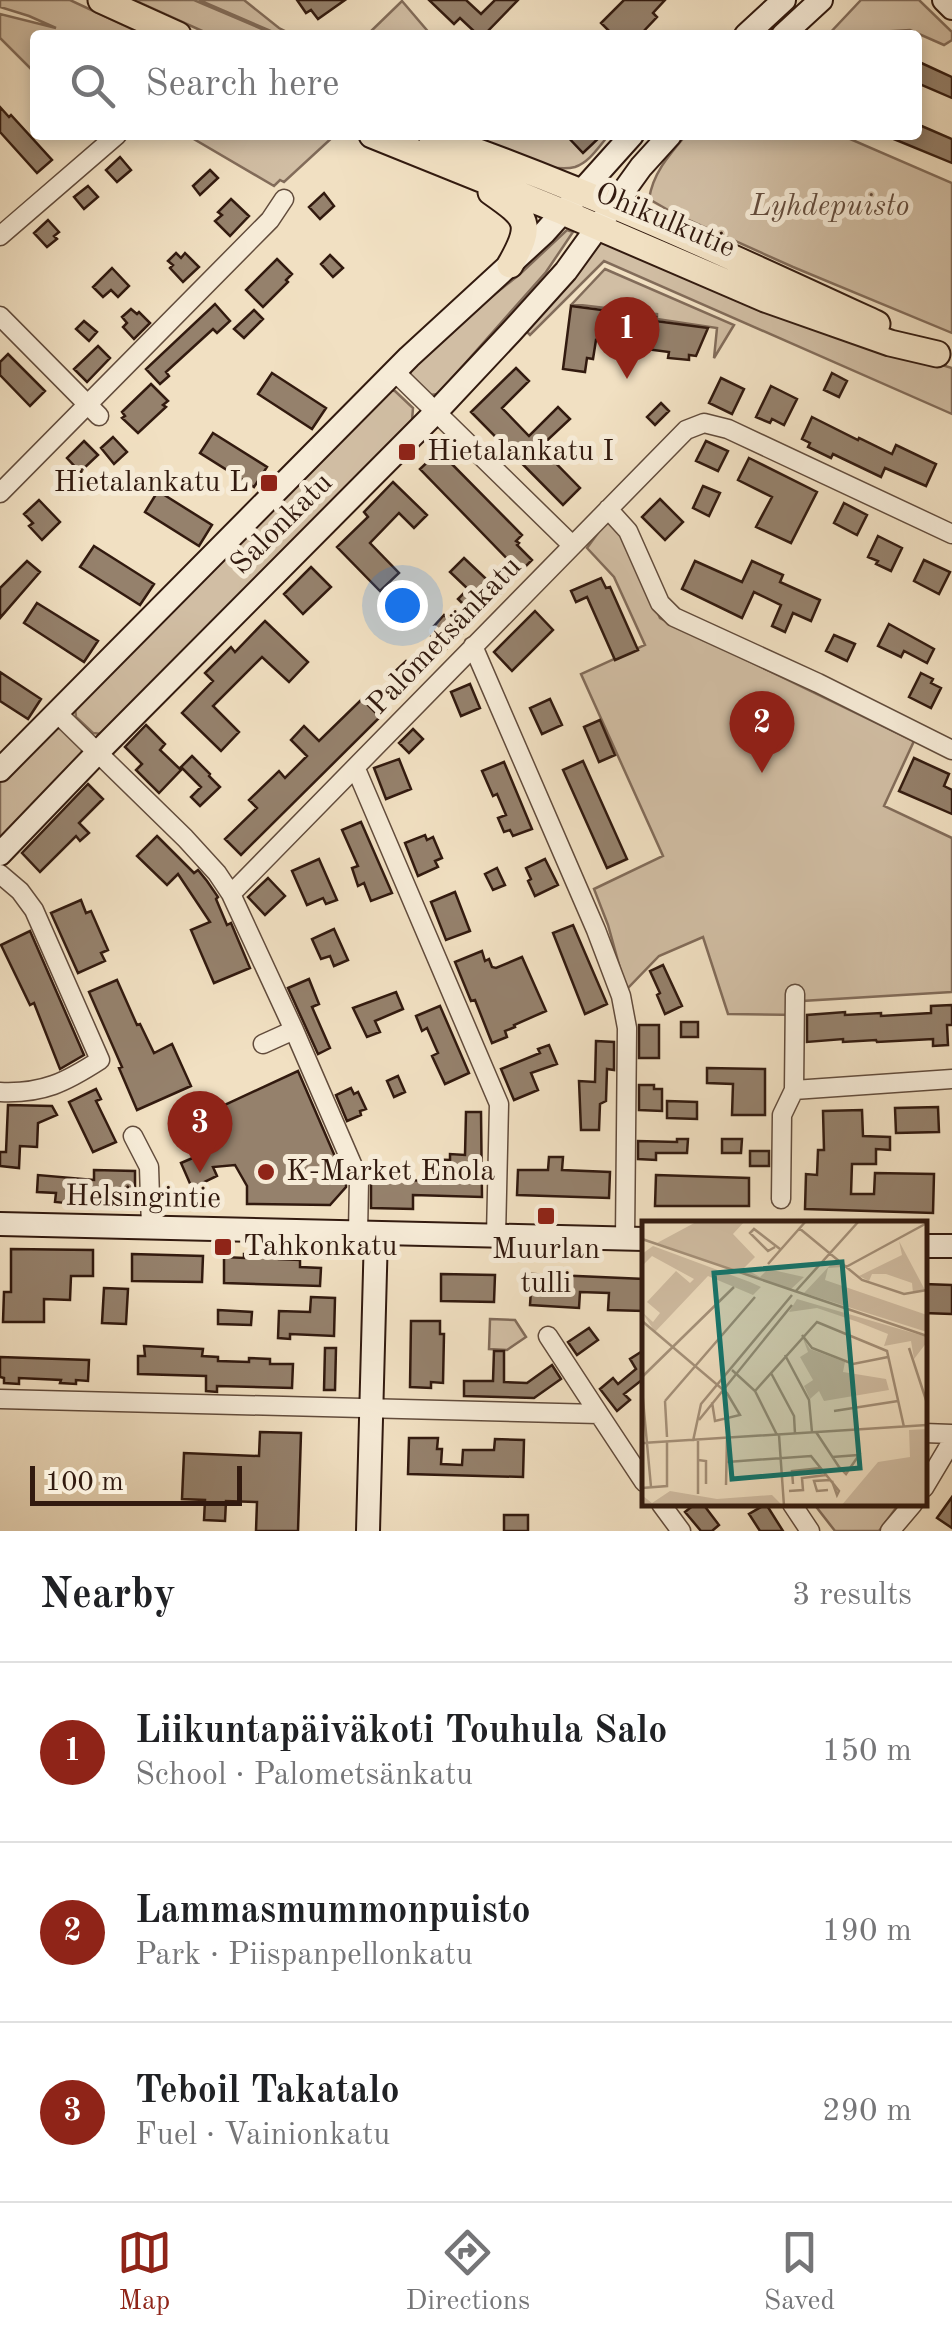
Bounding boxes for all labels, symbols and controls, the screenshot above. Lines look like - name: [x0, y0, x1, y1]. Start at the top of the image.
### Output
- search box: [30, 30, 922, 140]
- icon: search: [65, 58, 120, 113]
- text: Search here: [145, 66, 340, 104]
- street label: Ohikulkutie: [590, 178, 740, 264]
- park label: Lyhdepuisto: [750, 192, 909, 222]
- pin: 1: [594, 296, 660, 379]
- place label: Hietalankatu I: [427, 437, 614, 467]
- marker: Hietalankatu I: [396, 441, 418, 463]
- place label: Hietalankatu L: [54, 468, 249, 498]
- street label: Salonkatu: [226, 468, 338, 580]
- marker: Hietalankatu L: [258, 472, 280, 494]
- street label: Palometsänkatu: [363, 551, 527, 721]
- your location: [377, 580, 428, 631]
- pin: 2: [730, 690, 794, 773]
- pin: 3: [168, 1090, 232, 1173]
- place label: K-Market Enola: [286, 1157, 495, 1187]
- marker: K-Market Enola: [255, 1161, 277, 1183]
- street label: Helsingintie: [65, 1182, 221, 1214]
- marker: Muurlan tulli: [535, 1205, 557, 1227]
- inset map: [642, 1221, 927, 1506]
- place label: Tahkonkatu: [243, 1232, 398, 1262]
- place label: Muurlan tulli: [492, 1235, 600, 1299]
- marker: Tahkonkatu: [212, 1236, 234, 1258]
- scale bar: [30, 1461, 242, 1506]
- text: 100 m: [45, 1469, 124, 1497]
- text: Nearby: [40, 1575, 176, 1617]
- text: 3 results: [792, 1580, 912, 1612]
- text: Liikuntapäiväkoti Touhula Salo: [135, 1713, 667, 1751]
- text: 1: [63, 1736, 82, 1768]
- text: 150 m: [822, 1736, 912, 1768]
- text: School · Palometsänkatu: [135, 1760, 473, 1792]
- text: Lammasmummonpuisto: [135, 1893, 531, 1931]
- text: 2: [63, 1916, 82, 1948]
- text: 190 m: [822, 1916, 912, 1948]
- text: Park · Piispanpellonkatu: [135, 1940, 473, 1972]
- text: Teboil Takatalo: [135, 2073, 400, 2111]
- text: 3: [63, 2096, 82, 2128]
- text: 290 m: [822, 2096, 912, 2128]
- text: Fuel · Vainionkatu: [135, 2120, 390, 2152]
- tab: Map: [117, 2225, 172, 2320]
- tab: Directions: [406, 2225, 530, 2320]
- tab: Saved: [764, 2225, 835, 2320]

